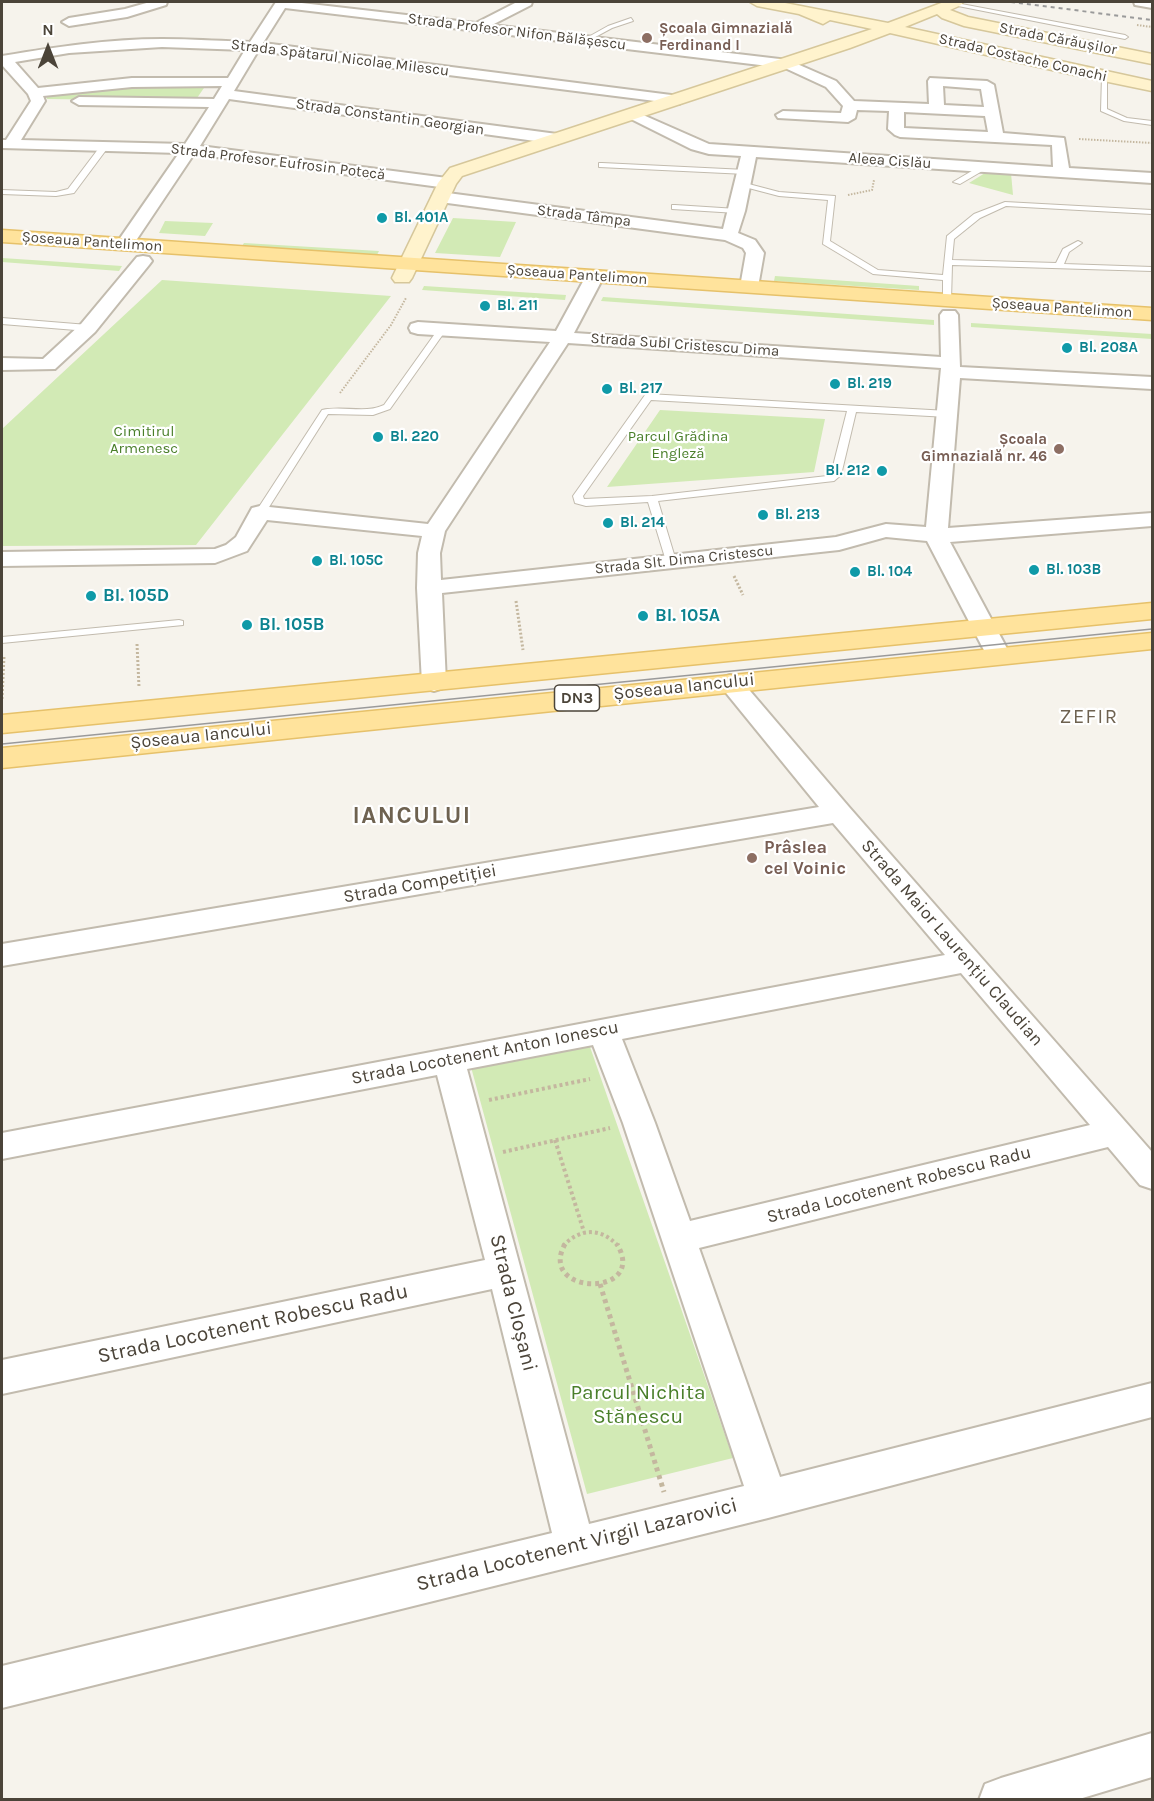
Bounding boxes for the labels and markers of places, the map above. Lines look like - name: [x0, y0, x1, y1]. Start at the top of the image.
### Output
- place label: Școala Gimnazială Ferdinand I: [659, 20, 793, 55]
- marker: Școala Gimnazială Ferdinand I: [640, 31, 654, 45]
- place label: Bl. 401A: [394, 209, 448, 227]
- marker: Bl. 401A: [375, 211, 389, 225]
- place label: Bl. 211: [497, 297, 538, 315]
- marker: Bl. 211: [478, 299, 492, 313]
- place label: Bl. 208A: [1079, 339, 1138, 357]
- marker: Bl. 208A: [1060, 341, 1074, 355]
- place label: Bl. 219: [847, 375, 892, 393]
- marker: Bl. 219: [828, 377, 842, 391]
- place label: Bl. 217: [619, 380, 662, 398]
- marker: Bl. 217: [600, 382, 614, 396]
- place label: Bl. 220: [390, 428, 439, 446]
- marker: Bl. 220: [371, 430, 385, 444]
- place label: Școala Gimnazială nr. 46: [921, 431, 1047, 466]
- marker: Școala Gimnazială nr. 46: [1052, 442, 1066, 456]
- place label: Bl. 212: [825, 462, 870, 480]
- marker: Bl. 212: [875, 464, 889, 478]
- place label: Bl. 213: [775, 506, 820, 524]
- marker: Bl. 213: [756, 508, 770, 522]
- place label: Bl. 214: [620, 514, 665, 532]
- marker: Bl. 214: [601, 516, 615, 530]
- place label: Bl. 105C: [329, 552, 383, 570]
- marker: Bl. 105C: [310, 554, 324, 568]
- place label: Bl. 103B: [1046, 561, 1101, 579]
- place label: Bl. 104: [867, 563, 912, 581]
- marker: Bl. 103B: [1027, 563, 1041, 577]
- marker: Bl. 104: [848, 565, 862, 579]
- place label: Bl. 105D: [103, 585, 169, 607]
- marker: Bl. 105D: [84, 589, 98, 603]
- place label: Bl. 105A: [655, 605, 720, 627]
- marker: Bl. 105A: [636, 609, 650, 623]
- place label: Bl. 105B: [259, 614, 325, 636]
- marker: Bl. 105B: [240, 618, 254, 632]
- place label: Prâslea cel Voinic: [764, 837, 846, 880]
- marker: Prâslea cel Voinic: [745, 851, 759, 865]

